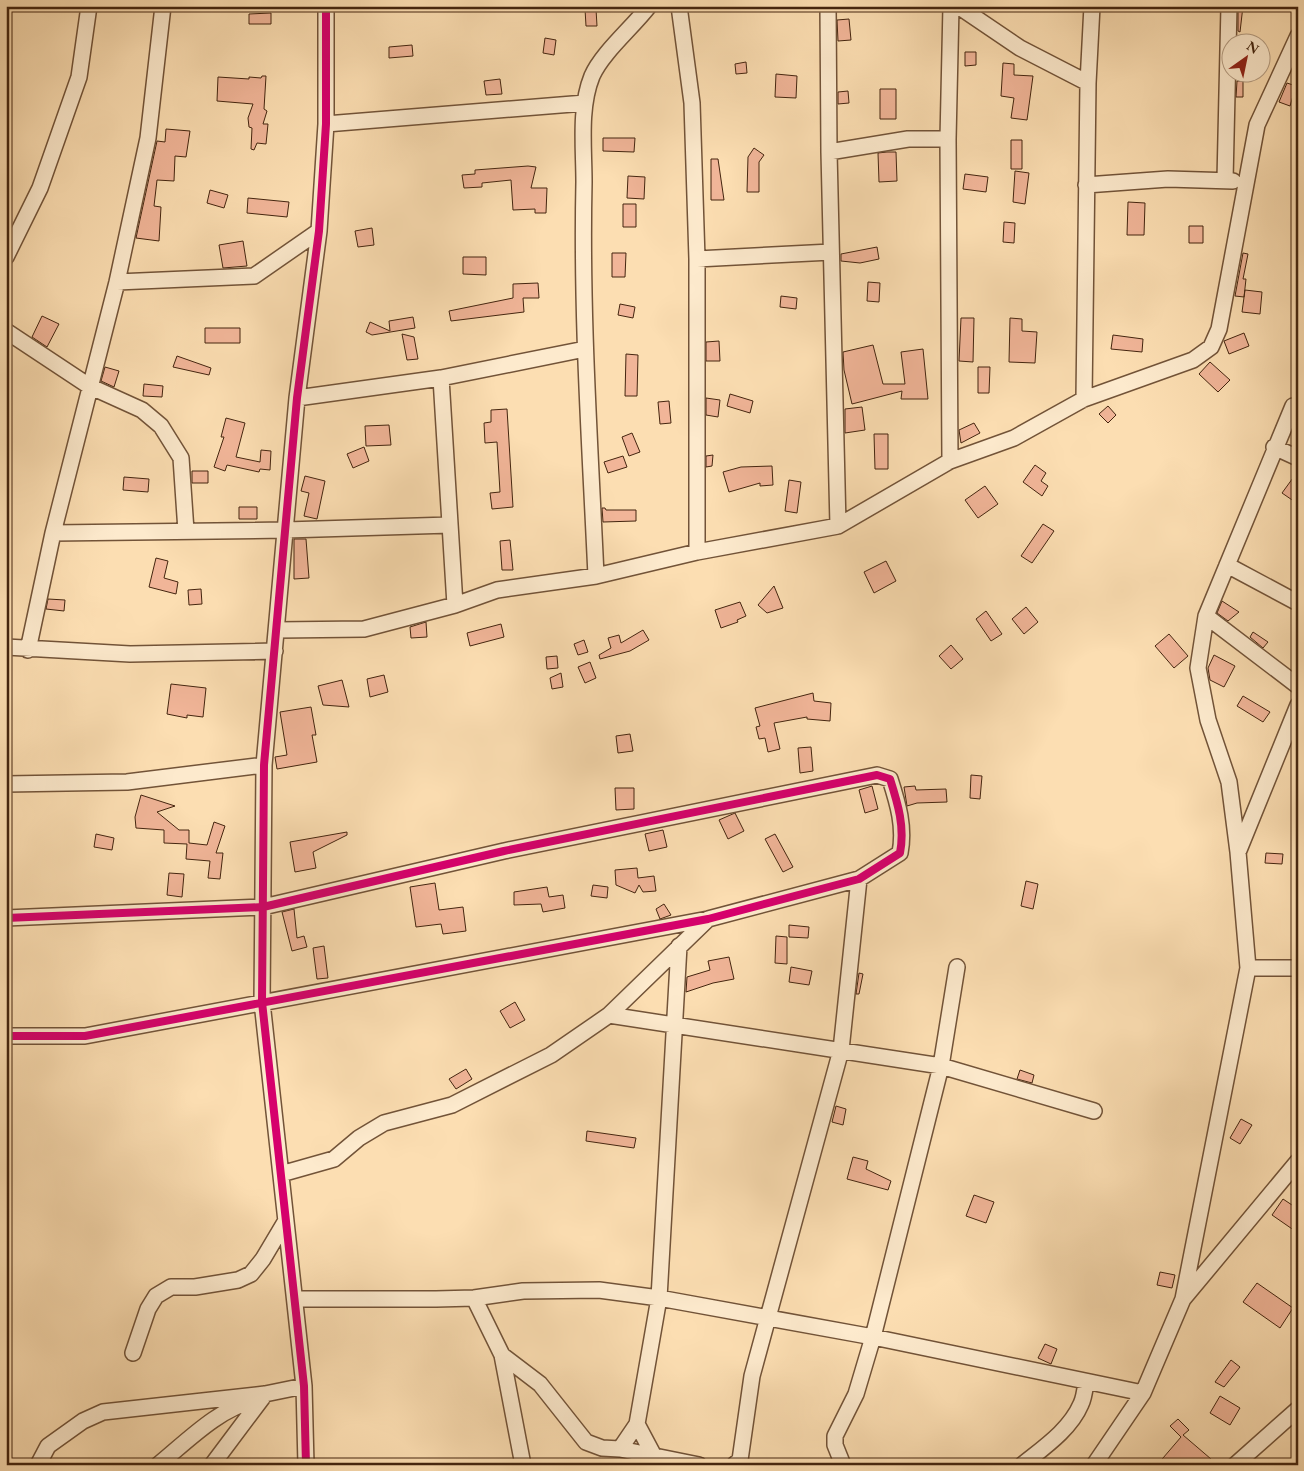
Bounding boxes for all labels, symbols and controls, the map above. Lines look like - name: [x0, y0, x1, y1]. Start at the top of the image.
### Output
- north arrow: [1222, 32, 1272, 82]
- text: N: [1243, 36, 1263, 58]

